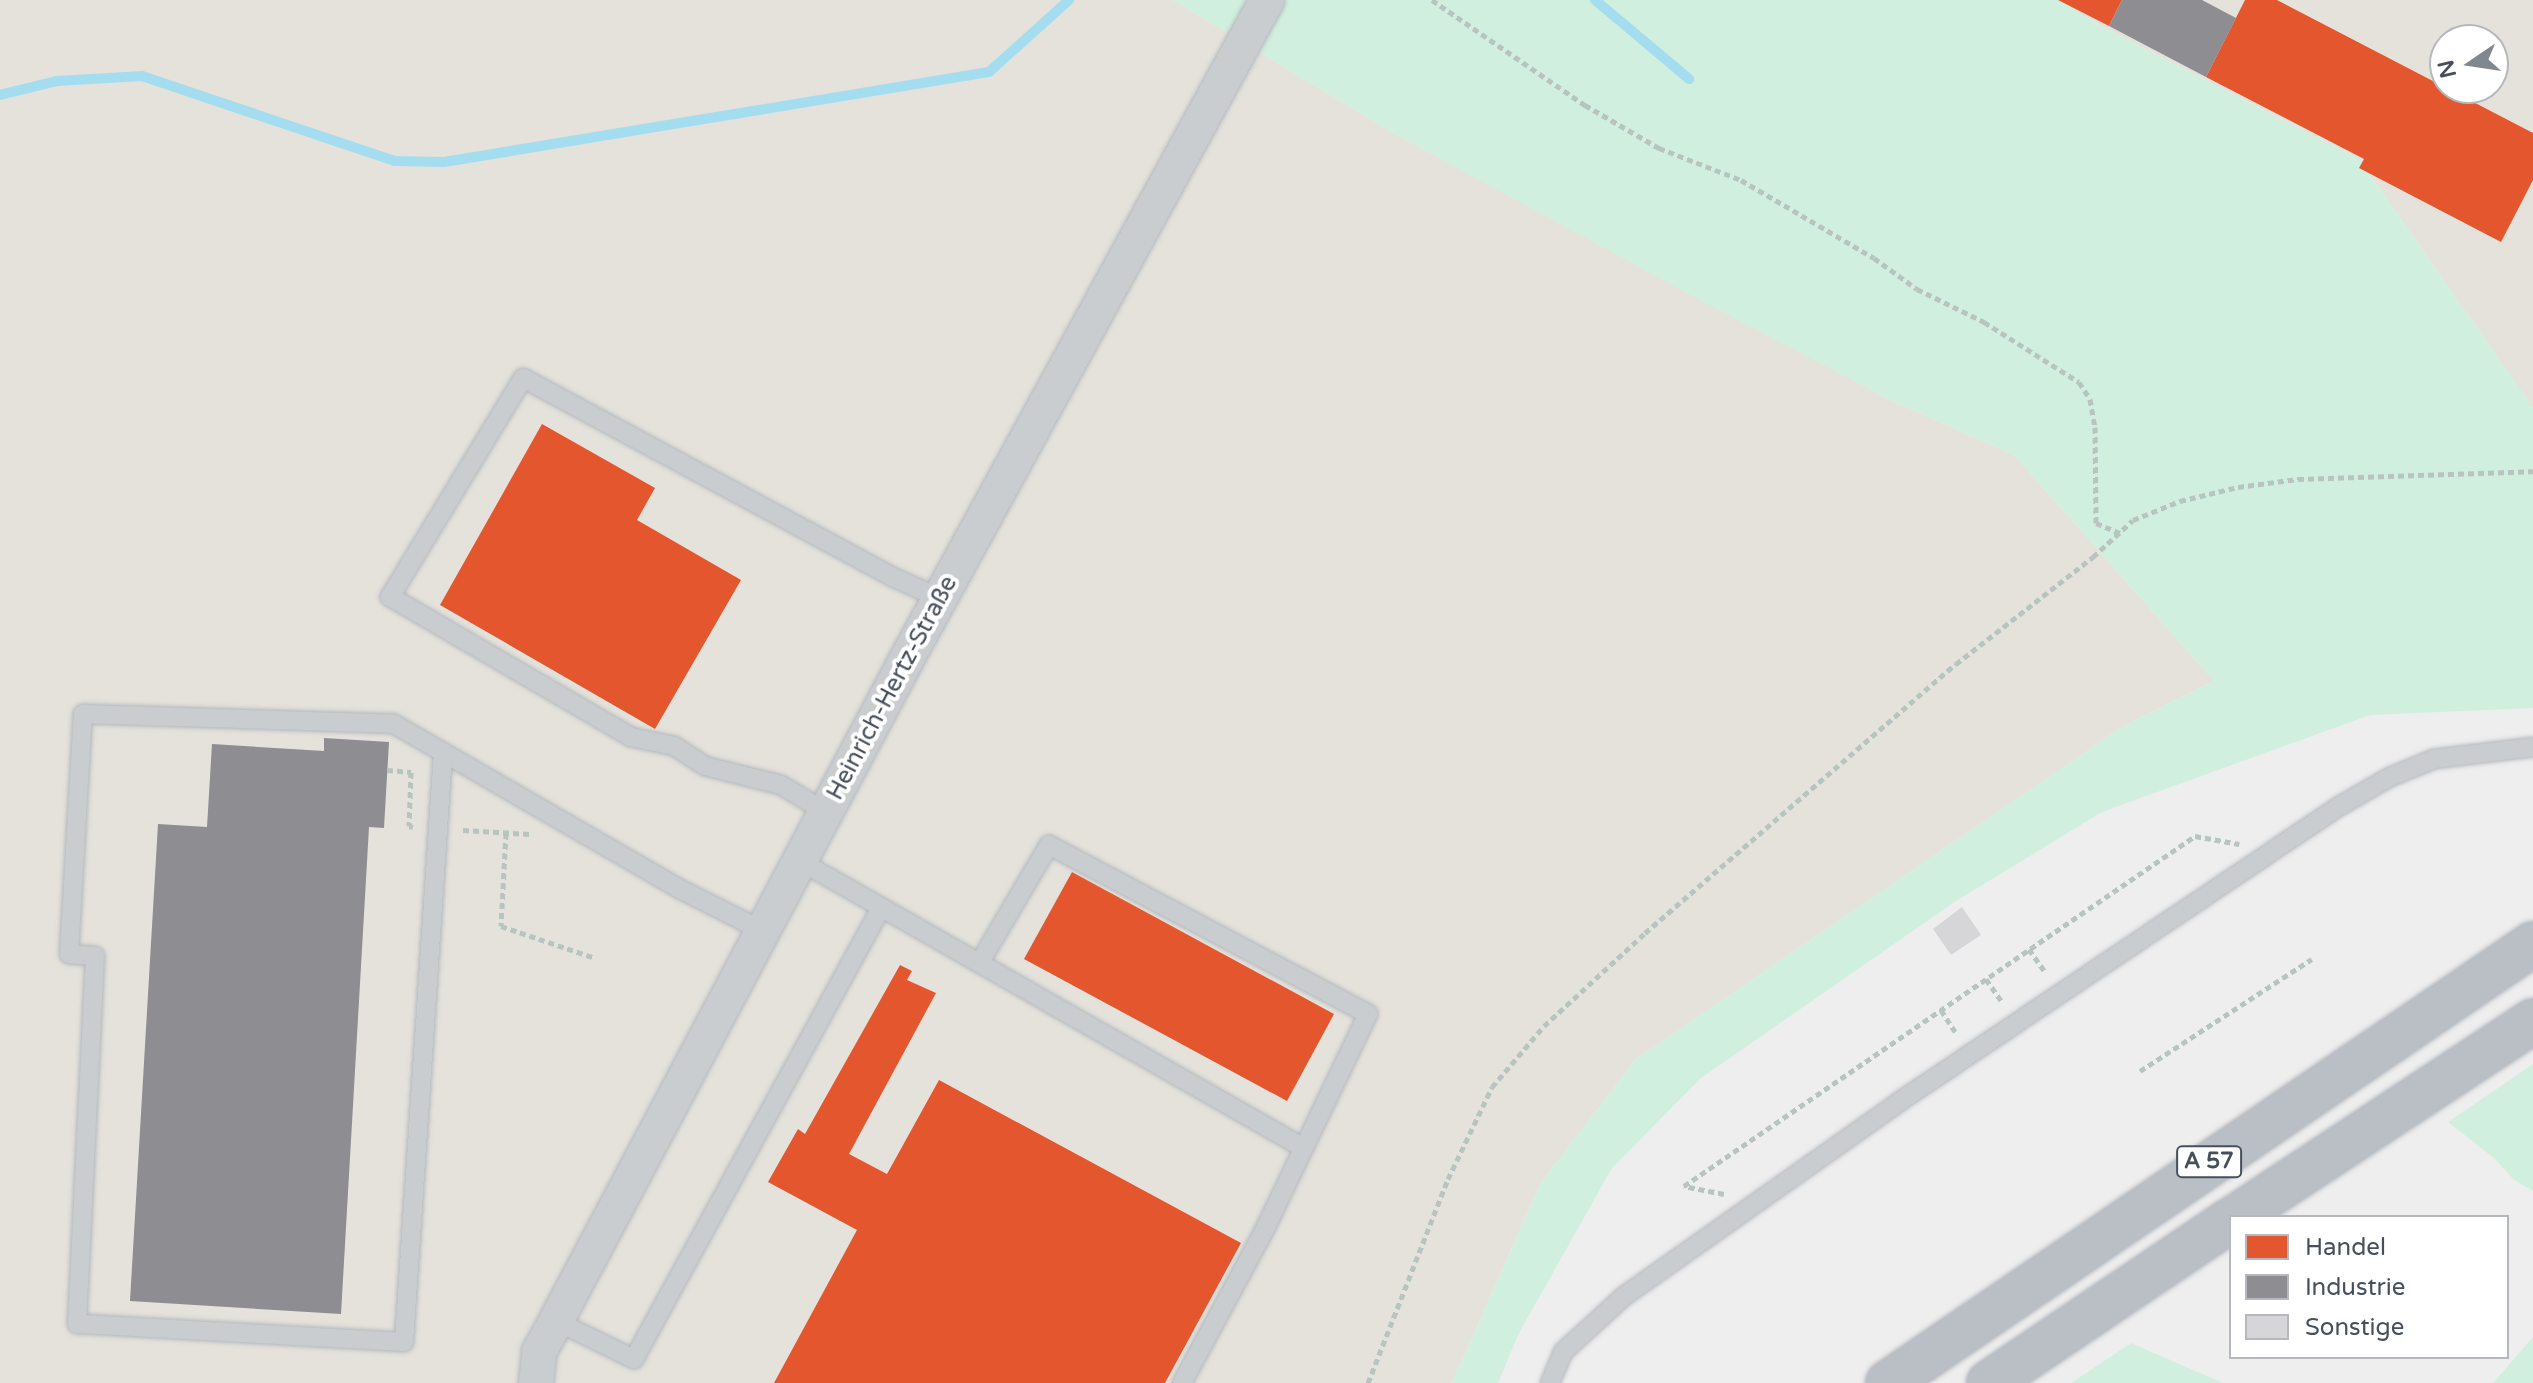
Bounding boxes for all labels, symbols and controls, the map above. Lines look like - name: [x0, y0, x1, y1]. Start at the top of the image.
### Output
- north arrow: [2429, 24, 2509, 104]
- text: N: [2433, 57, 2462, 80]
- street label: Heinrich-Hertz-Straße: [821, 571, 963, 805]
- road number: A 57: [2175, 1144, 2243, 1180]
- legend: [2229, 1215, 2509, 1359]
- text: Handel: [2305, 1233, 2386, 1262]
- text: Industrie: [2305, 1273, 2405, 1302]
- text: Sonstige: [2305, 1313, 2404, 1342]

